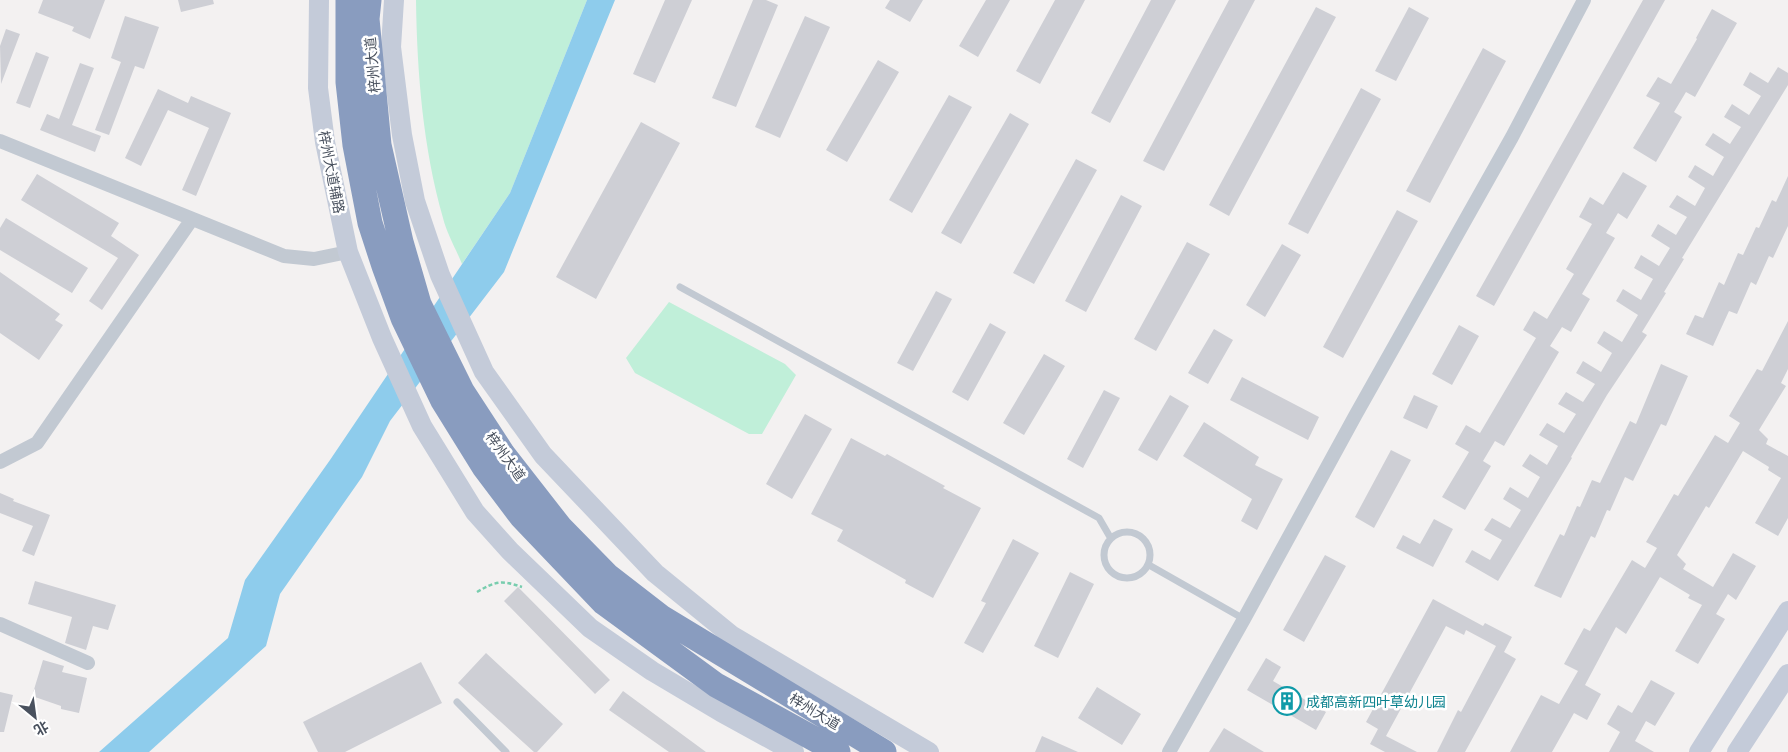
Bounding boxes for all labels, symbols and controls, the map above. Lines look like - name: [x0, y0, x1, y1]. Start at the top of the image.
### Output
- street label: 梓州大道: [361, 36, 383, 94]
- street label: 梓州大道辅路: [316, 129, 348, 215]
- street label: 梓州大道: [483, 428, 529, 484]
- building icon: 成都高新四叶草幼儿园: [1272, 686, 1302, 716]
- street label: 梓州大道: [787, 689, 843, 733]
- north arrow: [10, 692, 60, 742]
- place label: 成都高新四叶草幼儿园: [1306, 693, 1446, 710]
- text: 北: [31, 718, 52, 740]

